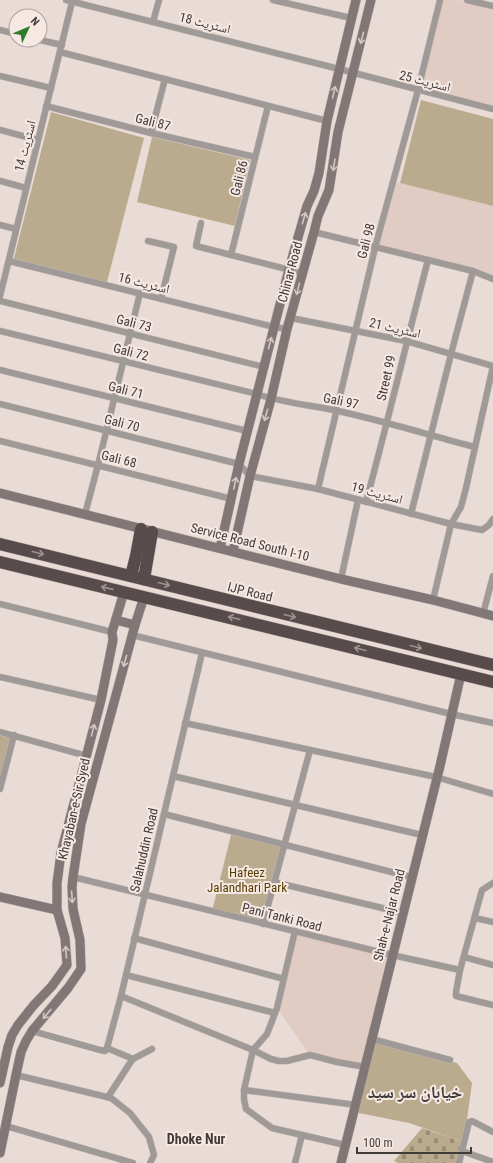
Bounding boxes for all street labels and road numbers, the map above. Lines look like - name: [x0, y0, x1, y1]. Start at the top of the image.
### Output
- street label: اسٹریٹ 18: [177, 9, 232, 38]
- street label: اسٹریٹ 25: [397, 67, 452, 96]
- street label: Gali 87: [134, 110, 172, 134]
- street label: اسٹریٹ 14: [11, 119, 40, 174]
- street label: Gali 86: [227, 159, 251, 197]
- street label: Gali 98: [354, 222, 378, 260]
- street label: Chinar Road: [275, 240, 305, 304]
- street label: اسٹریٹ 16: [116, 269, 171, 298]
- street label: Gali 73: [115, 311, 153, 335]
- street label: اسٹریٹ 21: [368, 315, 422, 342]
- street label: Gali 72: [112, 340, 150, 364]
- street label: Street 99: [373, 354, 399, 402]
- street label: Gali 71: [107, 378, 145, 402]
- street label: Gali 97: [322, 390, 360, 412]
- street label: Gali 70: [103, 411, 141, 435]
- street label: Gali 68: [100, 447, 138, 471]
- street label: اسٹریٹ 19: [349, 479, 404, 508]
- street label: Service Road South I-10: [189, 520, 311, 564]
- street label: IJP Road: [226, 579, 274, 605]
- street label: Khayaban-e-Sir Syed: [55, 757, 93, 861]
- street label: Salahuddin Road: [127, 806, 161, 894]
- street label: Shah-e-Najar Road: [370, 867, 408, 963]
- street label: Pani Tanki Road: [240, 900, 324, 934]

